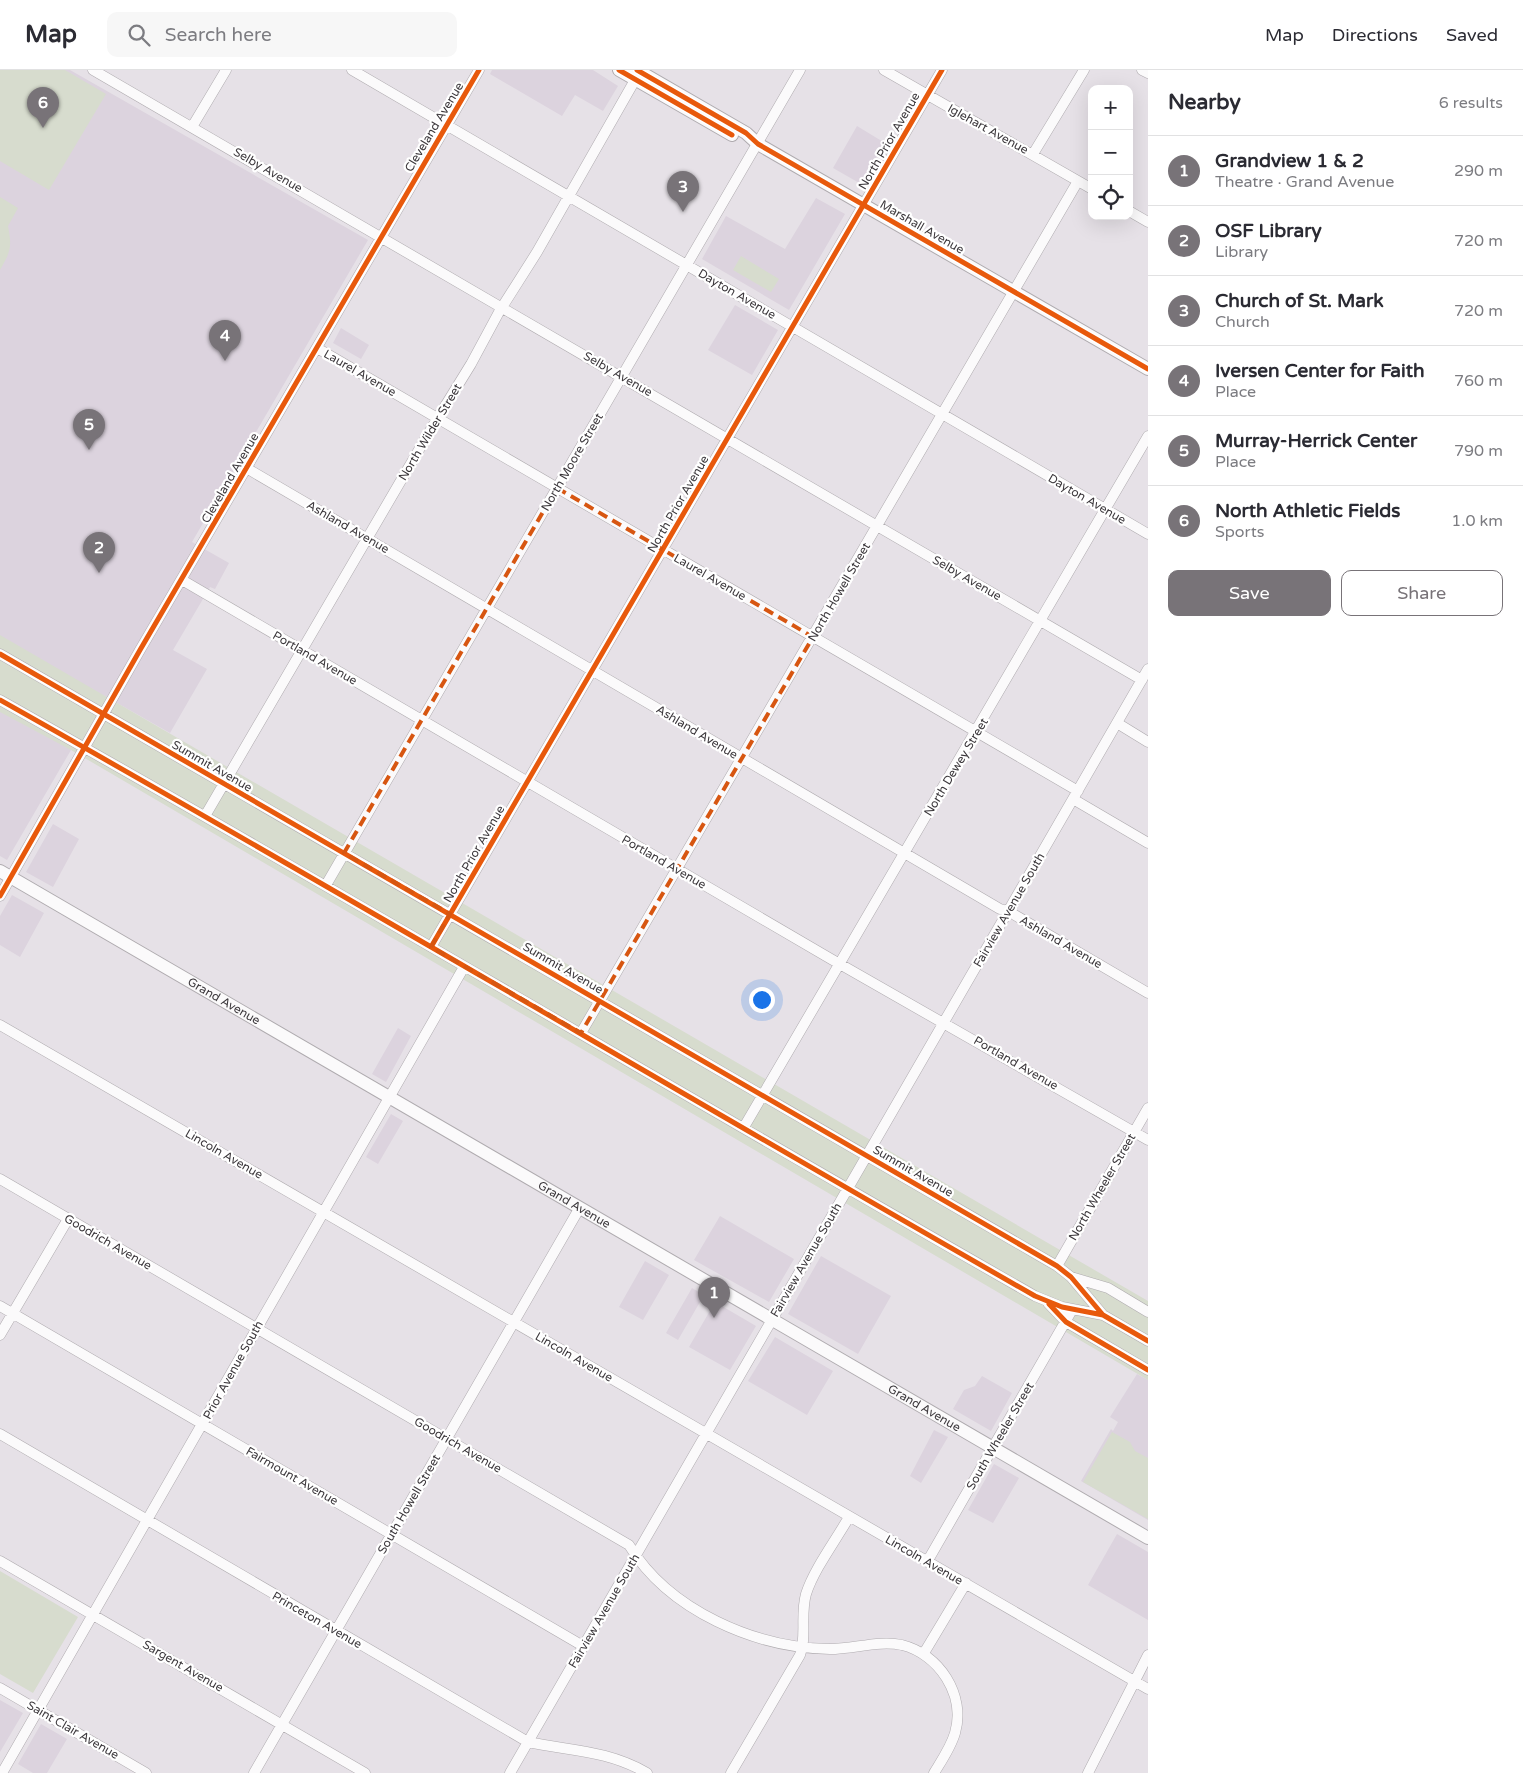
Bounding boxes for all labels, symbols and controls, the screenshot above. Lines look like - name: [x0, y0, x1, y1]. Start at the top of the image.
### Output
- search box: [107, 12, 457, 57]
- text: Map: [25, 20, 77, 49]
- icon: search: [125, 21, 153, 49]
- text: Search here: [165, 24, 272, 46]
- text: Map: [1265, 24, 1304, 46]
- text: Directions: [1332, 24, 1418, 46]
- text: Saved: [1446, 24, 1498, 46]
- street label: Cleveland Avenue: [402, 80, 466, 174]
- map controls: [1088, 85, 1133, 220]
- button: +: [1088, 85, 1133, 130]
- pin: 6: [27, 87, 59, 128]
- street label: North Prior Avenue: [855, 90, 923, 192]
- text: Nearby: [1168, 90, 1241, 115]
- text: 6 results: [1439, 93, 1503, 113]
- street label: Iglehart Avenue: [945, 101, 1031, 157]
- button: −: [1088, 130, 1133, 175]
- street label: Selby Avenue: [231, 145, 305, 195]
- text: Grandview 1 & 2: [1215, 150, 1364, 172]
- text: 1: [1179, 161, 1189, 181]
- text: 290 m: [1454, 161, 1503, 181]
- pin: 3: [667, 171, 699, 212]
- text: Theatre · Grand Avenue: [1215, 172, 1394, 192]
- button: locate: [1088, 175, 1133, 220]
- street label: Marshall Avenue: [877, 197, 967, 257]
- text: OSF Library: [1215, 220, 1322, 242]
- text: 2: [1179, 231, 1189, 251]
- text: 720 m: [1454, 231, 1503, 251]
- text: Library: [1215, 242, 1268, 262]
- street label: Dayton Avenue: [696, 266, 779, 322]
- text: Church of St. Mark: [1215, 290, 1384, 312]
- text: 3: [1179, 301, 1189, 321]
- text: 720 m: [1454, 301, 1503, 321]
- text: Church: [1215, 312, 1270, 332]
- pin: 4: [209, 320, 241, 361]
- street label: Laurel Avenue: [321, 347, 399, 399]
- street label: Selby Avenue: [581, 349, 655, 399]
- text: Iversen Center for Faith: [1215, 360, 1425, 382]
- text: 4: [1179, 371, 1189, 391]
- text: 760 m: [1454, 371, 1503, 391]
- street label: North Wilder Street: [395, 381, 465, 483]
- text: Place: [1215, 382, 1256, 402]
- pin: 5: [73, 409, 105, 450]
- street label: North Moore Street: [538, 410, 606, 514]
- street label: Cleveland Avenue: [198, 430, 262, 526]
- text: Murray-Herrick Center: [1215, 430, 1417, 452]
- text: 5: [1179, 441, 1189, 461]
- text: 790 m: [1454, 441, 1503, 461]
- text: Place: [1215, 452, 1256, 472]
- street label: North Prior Avenue: [644, 453, 712, 555]
- street label: Dayton Avenue: [1046, 471, 1129, 527]
- street label: Ashland Avenue: [304, 498, 392, 556]
- text: North Athletic Fields: [1215, 500, 1400, 522]
- text: 6: [1179, 511, 1189, 531]
- text: 1.0 km: [1451, 511, 1503, 531]
- text: Sports: [1215, 522, 1264, 542]
- pin: 2: [83, 532, 115, 573]
- street label: North Howell Street: [805, 540, 873, 644]
- street label: Laurel Avenue: [671, 551, 749, 603]
- street label: Selby Avenue: [930, 553, 1004, 603]
- button: Save: [1168, 570, 1331, 616]
- button: Share: [1341, 570, 1503, 616]
- street label: Portland Avenue: [270, 628, 360, 688]
- street label: Ashland Avenue: [654, 702, 741, 762]
- street label: North Dewey Street: [921, 715, 991, 819]
- street label: Summit Avenue: [169, 737, 255, 795]
- street label: North Prior Avenue: [440, 803, 508, 905]
- street label: Portland Avenue: [619, 832, 709, 892]
- street label: Fairview Avenue South: [971, 850, 1047, 970]
- street label: Ashland Avenue: [1017, 913, 1105, 971]
- street label: Summit Avenue: [520, 939, 606, 997]
- street label: Grand Avenue: [185, 975, 263, 1028]
- your location: [749, 987, 775, 1013]
- street label: Portland Avenue: [971, 1033, 1061, 1093]
- street label: Lincoln Avenue: [183, 1126, 265, 1182]
- street label: North Wheeler Street: [1066, 1131, 1139, 1243]
- street label: Summit Avenue: [870, 1142, 956, 1200]
- street label: Grand Avenue: [535, 1178, 613, 1231]
- street label: Fairview Avenue South: [768, 1200, 844, 1320]
- street label: Goodrich Avenue: [62, 1211, 154, 1273]
- pin: 1: [698, 1277, 730, 1318]
- street label: Prior Avenue South: [200, 1318, 266, 1422]
- street label: Lincoln Avenue: [533, 1329, 615, 1385]
- street label: South Wheeler Street: [963, 1379, 1037, 1492]
- street label: Grand Avenue: [886, 1382, 963, 1435]
- street label: Goodrich Avenue: [412, 1414, 504, 1476]
- street label: Fairmount Avenue: [243, 1444, 341, 1508]
- street label: South Howell Street: [375, 1451, 443, 1556]
- street label: Lincoln Avenue: [883, 1532, 965, 1588]
- street label: Fairview Avenue South: [566, 1551, 642, 1671]
- street label: Princeton Avenue: [270, 1589, 364, 1651]
- street label: Sargent Avenue: [140, 1637, 226, 1695]
- street label: Saint Clair Avenue: [25, 1698, 122, 1762]

